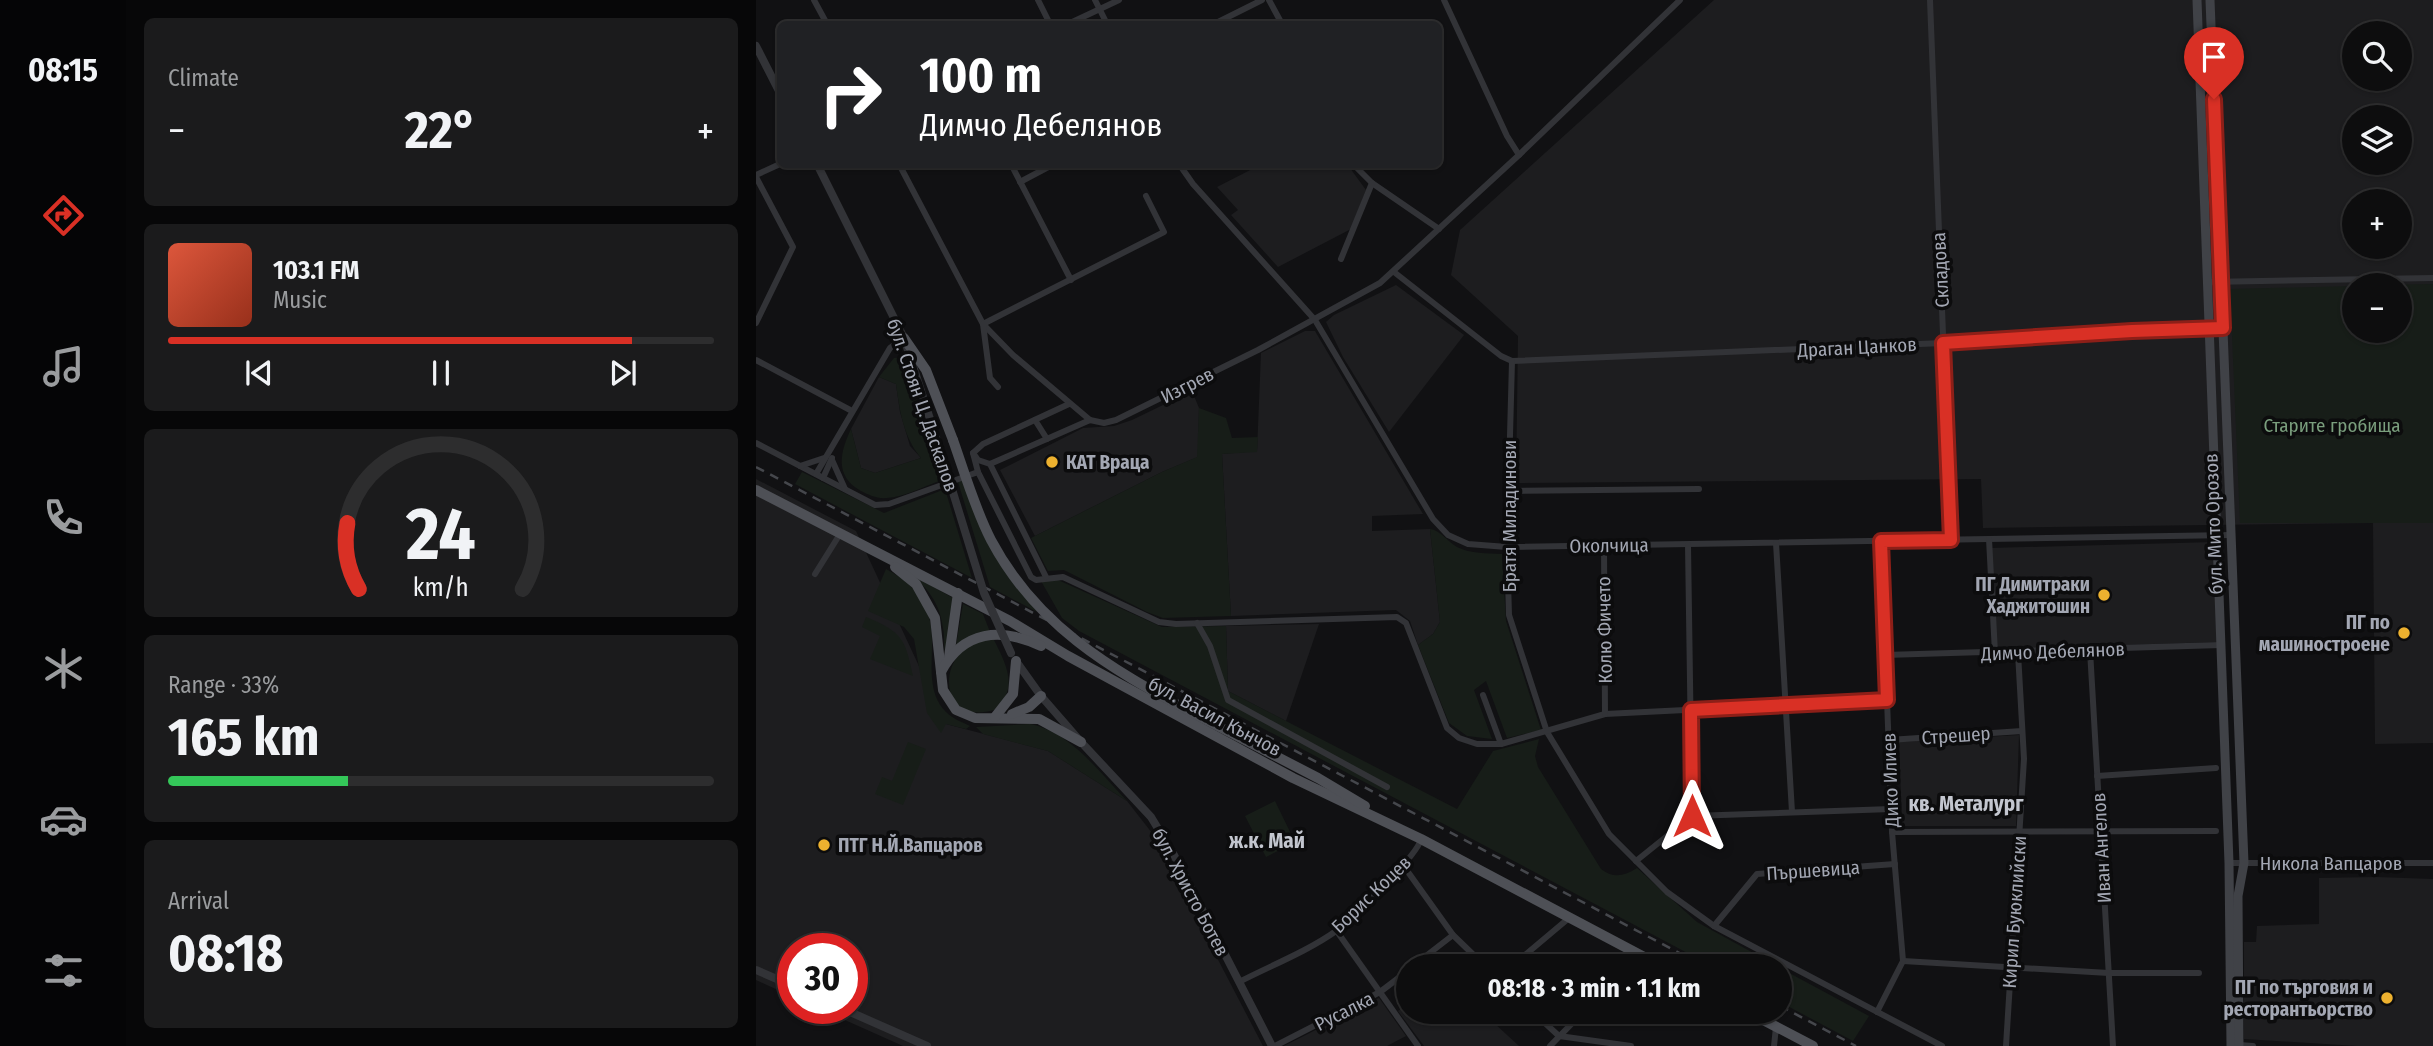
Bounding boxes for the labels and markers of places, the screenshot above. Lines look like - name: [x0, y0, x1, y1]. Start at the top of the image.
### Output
- pin: [2184, 27, 2244, 99]
- place label: КАТ Враца: [1066, 451, 1149, 474]
- marker: КАТ Враца: [1044, 454, 1060, 470]
- place label: ПГ Димитраки Хаджитошин: [1975, 573, 2090, 618]
- marker: ПГ Димитраки Хаджитошин: [2096, 587, 2112, 603]
- place label: ПГ по машиностроене: [2259, 611, 2390, 656]
- marker: ПГ по машиностроене: [2396, 625, 2412, 641]
- place label: ПТГ Н.Й.Вапцаров: [838, 833, 983, 857]
- marker: ПТГ Н.Й.Вапцаров: [816, 837, 832, 853]
- place label: ПГ по търговия и ресторантьорство: [2224, 976, 2373, 1021]
- marker: ПГ по търговия и ресторантьорство: [2379, 990, 2395, 1006]

